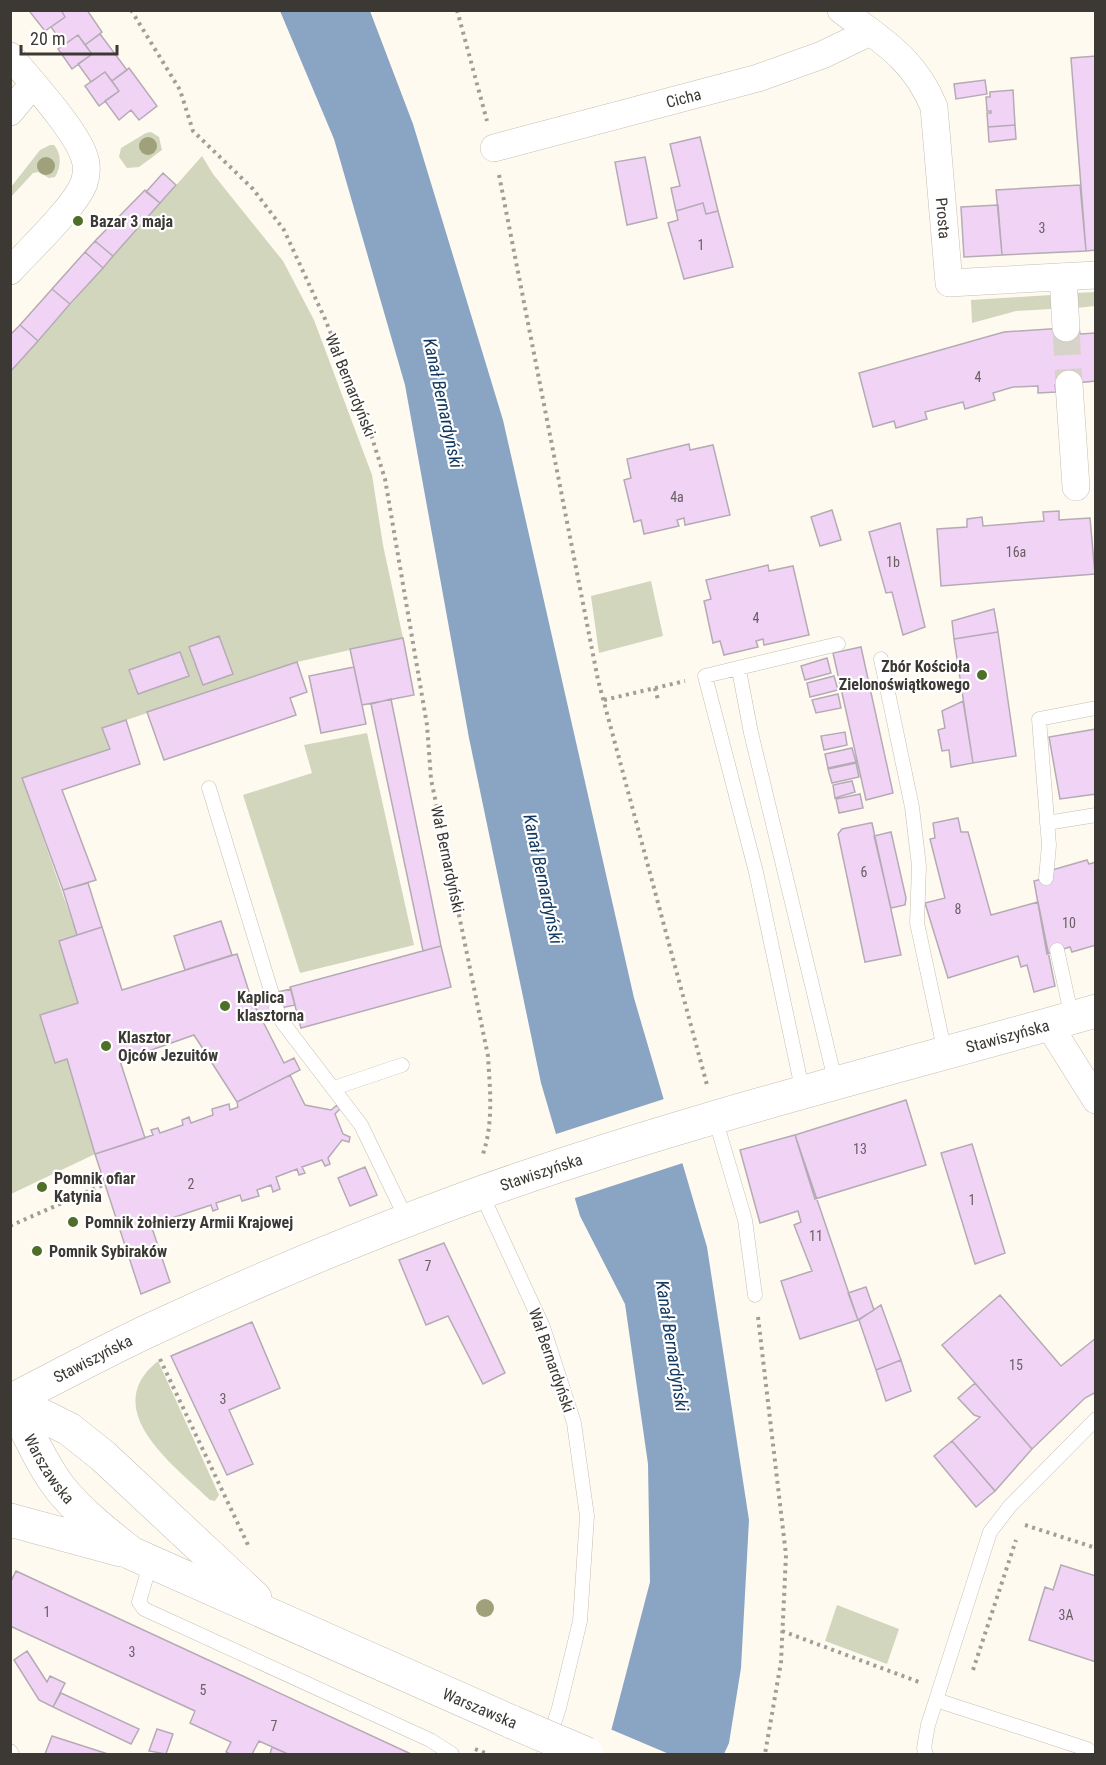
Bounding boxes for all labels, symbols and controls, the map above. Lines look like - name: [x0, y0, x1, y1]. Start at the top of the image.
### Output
- scale bar: [21, 18, 117, 56]
- text: 20 m: [30, 28, 65, 49]
- street label: Cicha: [664, 85, 703, 112]
- street label: Prosta: [932, 197, 954, 239]
- place label: Bazar 3 maja: [90, 212, 173, 231]
- marker: Bazar 3 maja: [71, 214, 85, 228]
- house number: 3: [1039, 220, 1045, 236]
- house number: 1: [698, 237, 704, 253]
- street label: Wał Bernardyński: [321, 331, 380, 439]
- water label: Kanał Bernardyński: [419, 336, 468, 471]
- house number: 4: [975, 369, 982, 385]
- house number: 4a: [670, 489, 684, 505]
- house number: 16a: [1006, 544, 1026, 560]
- house number: 1b: [886, 554, 900, 570]
- house number: 4: [753, 610, 760, 626]
- place label: Zbór Kościoła Zielonoświątkowego: [839, 657, 970, 694]
- marker: Zbór Kościoła Zielonoświątkowego: [975, 668, 989, 682]
- street label: Wał Bernardyński: [427, 804, 468, 914]
- water label: Kanał Bernardyński: [519, 812, 568, 947]
- house number: 6: [861, 864, 868, 880]
- house number: 8: [955, 901, 962, 917]
- house number: 10: [1062, 915, 1076, 931]
- place label: Kaplica klasztorna: [237, 988, 305, 1025]
- marker: Kaplica klasztorna: [218, 999, 232, 1013]
- street label: Stawiszyńska: [964, 1016, 1052, 1057]
- place label: Klasztor Ojców Jezuitów: [118, 1028, 218, 1065]
- marker: Klasztor Ojców Jezuitów: [99, 1039, 113, 1053]
- house number: 13: [853, 1141, 867, 1157]
- street label: Stawiszyńska: [498, 1150, 585, 1195]
- place label: Pomnik ofiar Katynia: [54, 1169, 136, 1206]
- house number: 2: [188, 1176, 195, 1192]
- marker: Pomnik ofiar Katynia: [35, 1180, 49, 1194]
- house number: 1: [969, 1192, 975, 1208]
- place label: Pomnik żołnierzy Armii Krajowej: [85, 1213, 293, 1232]
- marker: Pomnik żołnierzy Armii Krajowej: [66, 1215, 80, 1229]
- house number: 11: [809, 1228, 823, 1244]
- place label: Pomnik Sybiraków: [49, 1242, 167, 1261]
- marker: Pomnik Sybiraków: [30, 1244, 44, 1258]
- house number: 7: [425, 1258, 432, 1274]
- water label: Kanał Bernardyński: [652, 1279, 693, 1414]
- street label: Wał Bernardyński: [525, 1306, 578, 1415]
- street label: Stawiszyńska: [50, 1331, 135, 1387]
- house number: 15: [1009, 1357, 1023, 1373]
- house number: 3: [220, 1391, 226, 1407]
- street label: Warszawska: [20, 1431, 78, 1508]
- house number: 1: [44, 1604, 50, 1620]
- house number: 3A: [1059, 1607, 1073, 1623]
- house number: 3: [129, 1644, 135, 1660]
- house number: 5: [200, 1682, 207, 1698]
- street label: Warszawska: [440, 1684, 520, 1733]
- house number: 7: [271, 1718, 278, 1734]

